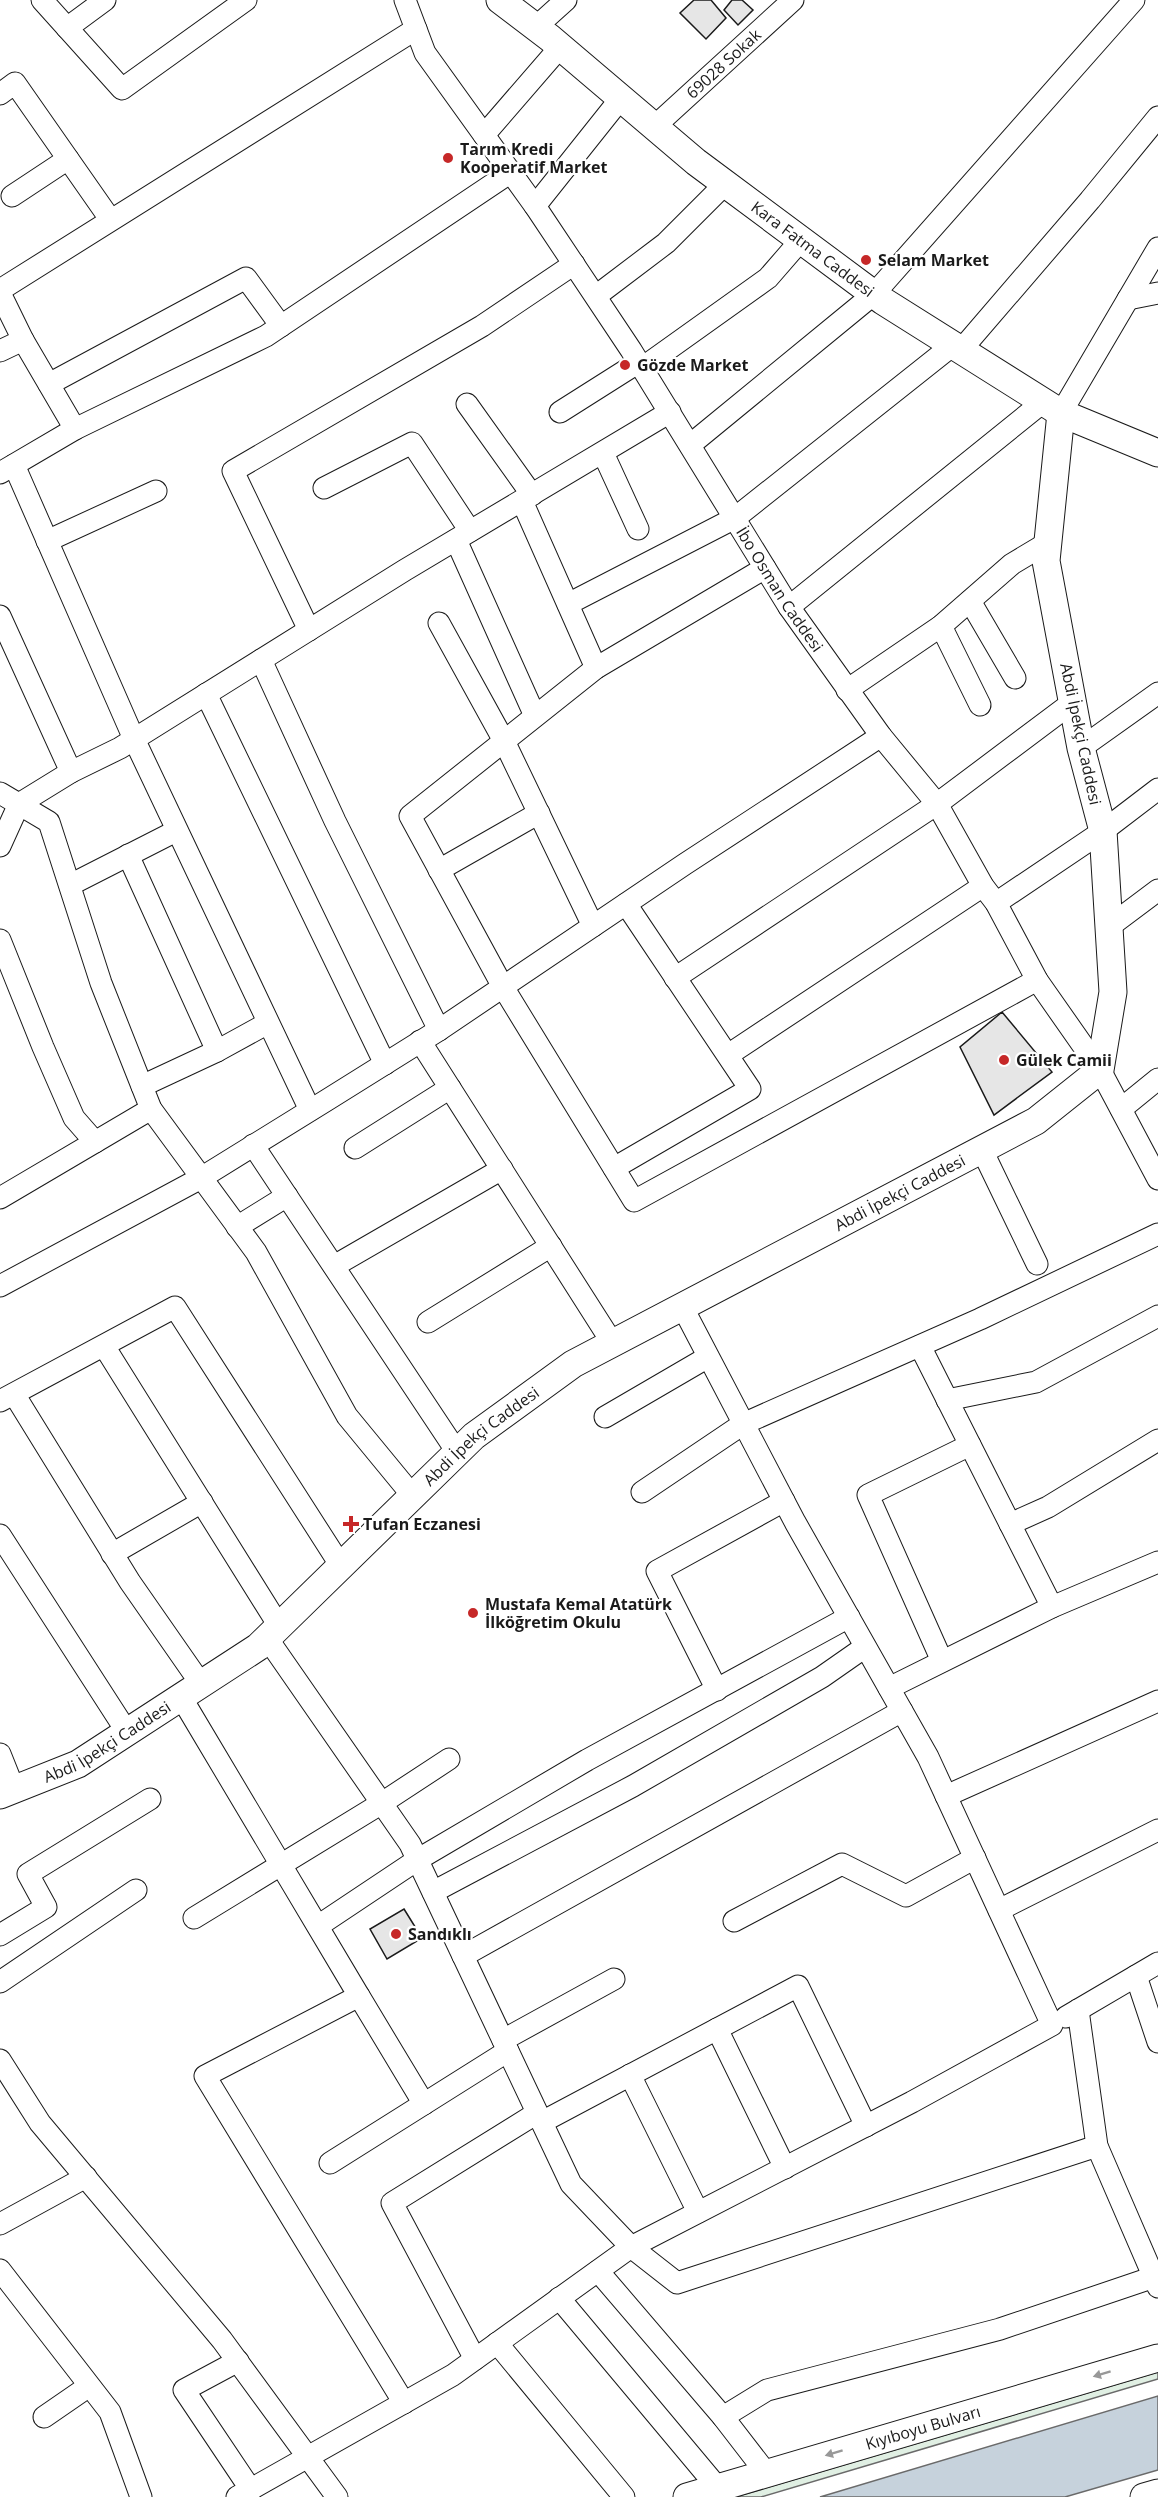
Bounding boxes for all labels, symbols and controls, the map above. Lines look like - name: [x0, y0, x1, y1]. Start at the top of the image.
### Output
- street label: 69028 Sokak: [681, 23, 766, 103]
- place label: Tarım Kredi Kooperatif Market: [460, 138, 608, 178]
- marker: Tarım Kredi Kooperatif Market: [441, 151, 455, 165]
- street label: Kara Fatma Caddesi: [747, 196, 879, 302]
- place label: Selam Market: [878, 249, 989, 271]
- marker: Selam Market: [859, 253, 873, 267]
- place label: Gözde Market: [637, 354, 748, 376]
- marker: Gözde Market: [618, 358, 632, 372]
- street label: İbo Osman Caddesi: [731, 523, 829, 656]
- street label: Abdi İpekçi Caddesi: [1055, 661, 1107, 807]
- place label: Gülek Camii: [1016, 1049, 1112, 1071]
- marker: Gülek Camii: [997, 1053, 1011, 1067]
- street label: Abdi İpekçi Caddesi: [831, 1149, 969, 1236]
- street label: Abdi İpekçi Caddesi: [418, 1381, 543, 1491]
- place label: Tufan Eczanesi: [363, 1513, 481, 1535]
- marker: Tufan Eczanesi: [344, 1517, 358, 1531]
- place label: Mustafa Kemal Atatürk İlköğretim Okulu: [485, 1593, 672, 1633]
- marker: Mustafa Kemal Atatürk İlköğretim Okulu: [466, 1606, 480, 1620]
- street label: Abdi İpekçi Caddesi: [40, 1696, 175, 1788]
- place label: Sandıklı: [408, 1923, 472, 1945]
- marker: Sandıklı: [389, 1927, 403, 1941]
- one-way arrow: [1093, 2370, 1111, 2379]
- street label: Kıyıboyu Bulvarı: [863, 2400, 983, 2455]
- one-way arrow: [825, 2449, 843, 2459]

